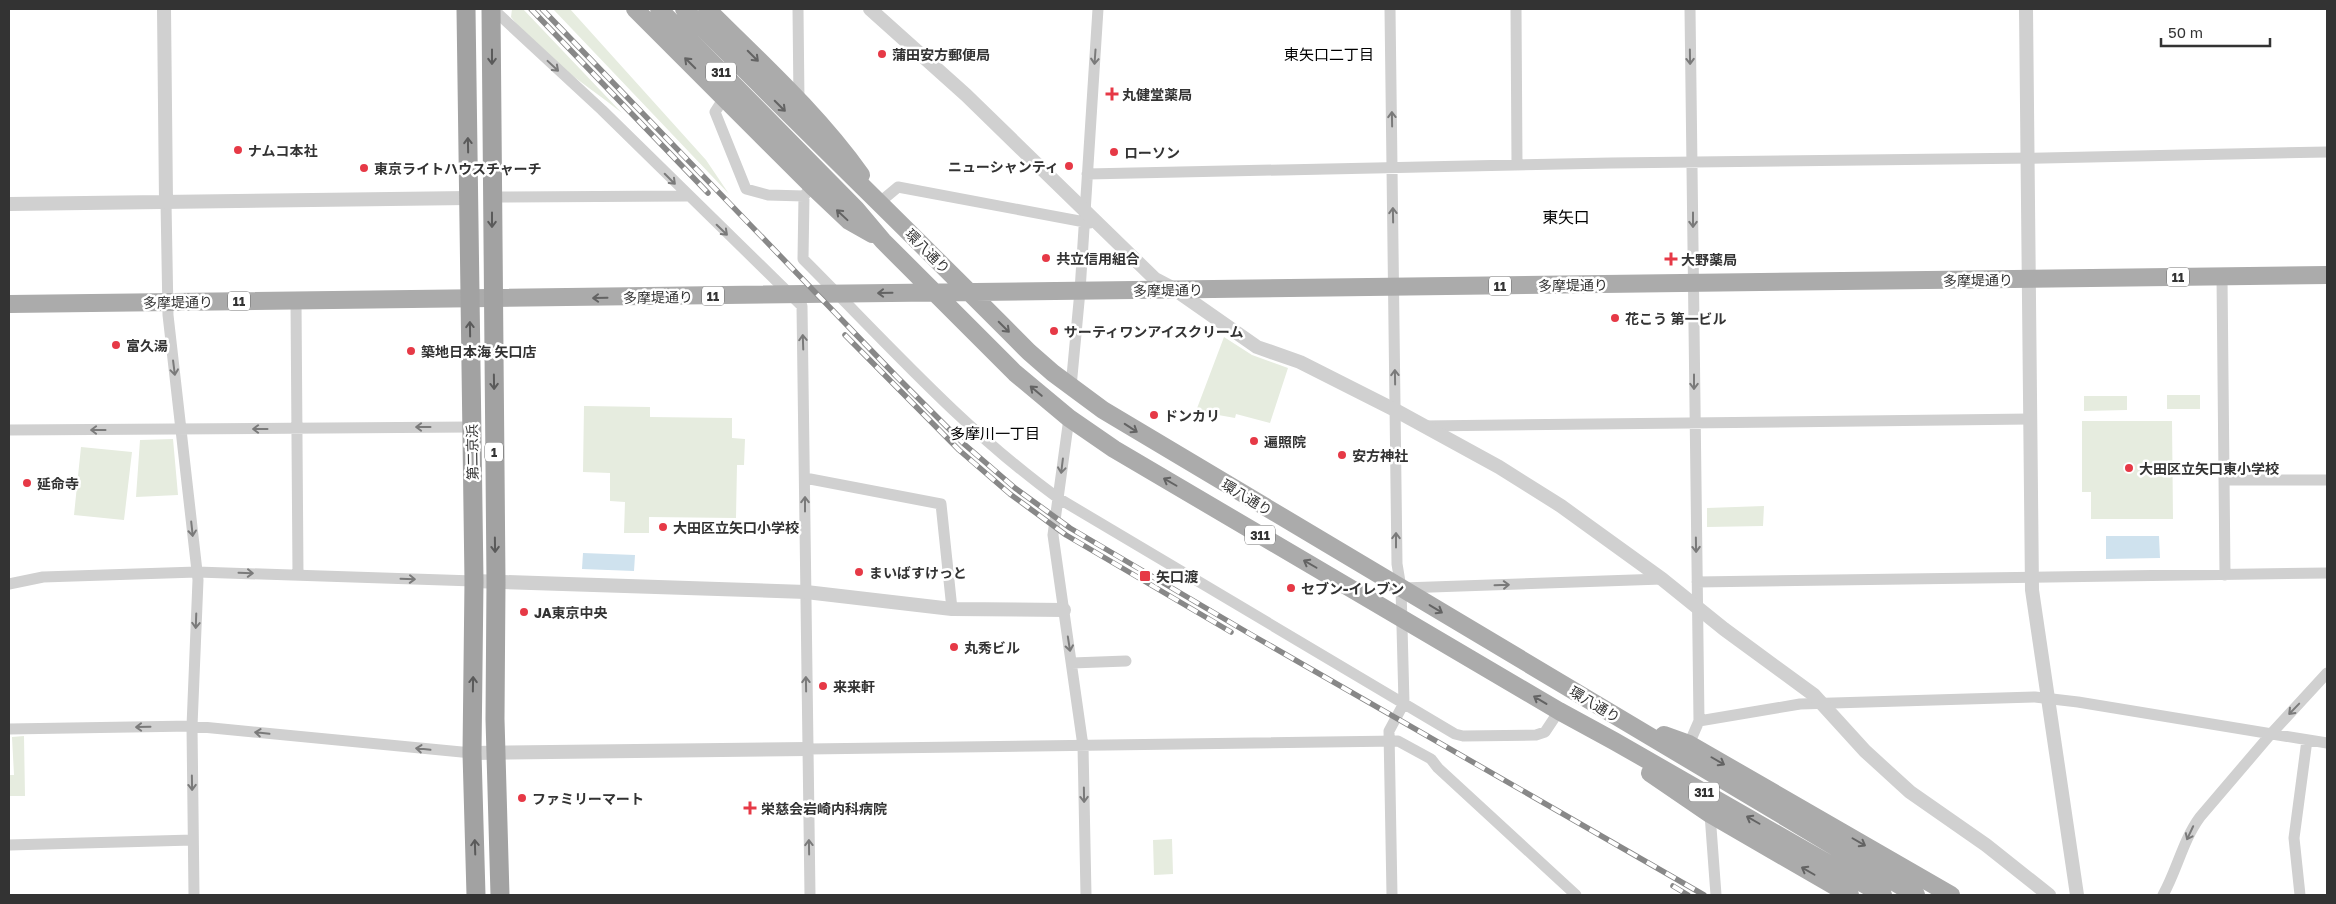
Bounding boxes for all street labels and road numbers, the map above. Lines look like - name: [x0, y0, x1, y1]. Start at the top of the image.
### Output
- road number: 311: [706, 62, 736, 82]
- street label: 環八通り: [902, 225, 954, 277]
- road number: 11: [2167, 268, 2189, 286]
- street label: 多摩堤通り: [1943, 271, 2013, 289]
- road number: 11: [1489, 276, 1511, 296]
- street label: 多摩堤通り: [1538, 276, 1608, 294]
- street label: 多摩堤通り: [1133, 281, 1203, 299]
- road number: 11: [702, 286, 724, 306]
- street label: 多摩堤通り: [623, 288, 693, 306]
- road number: 11: [228, 292, 250, 310]
- street label: 多摩堤通り: [143, 293, 213, 311]
- street label: 第二京浜: [463, 424, 481, 480]
- road number: 1: [485, 442, 503, 462]
- street label: 環八通り: [1219, 475, 1275, 519]
- road number: 311: [1245, 526, 1275, 544]
- street label: 環八通り: [1567, 682, 1623, 726]
- road number: 311: [1689, 782, 1719, 802]

